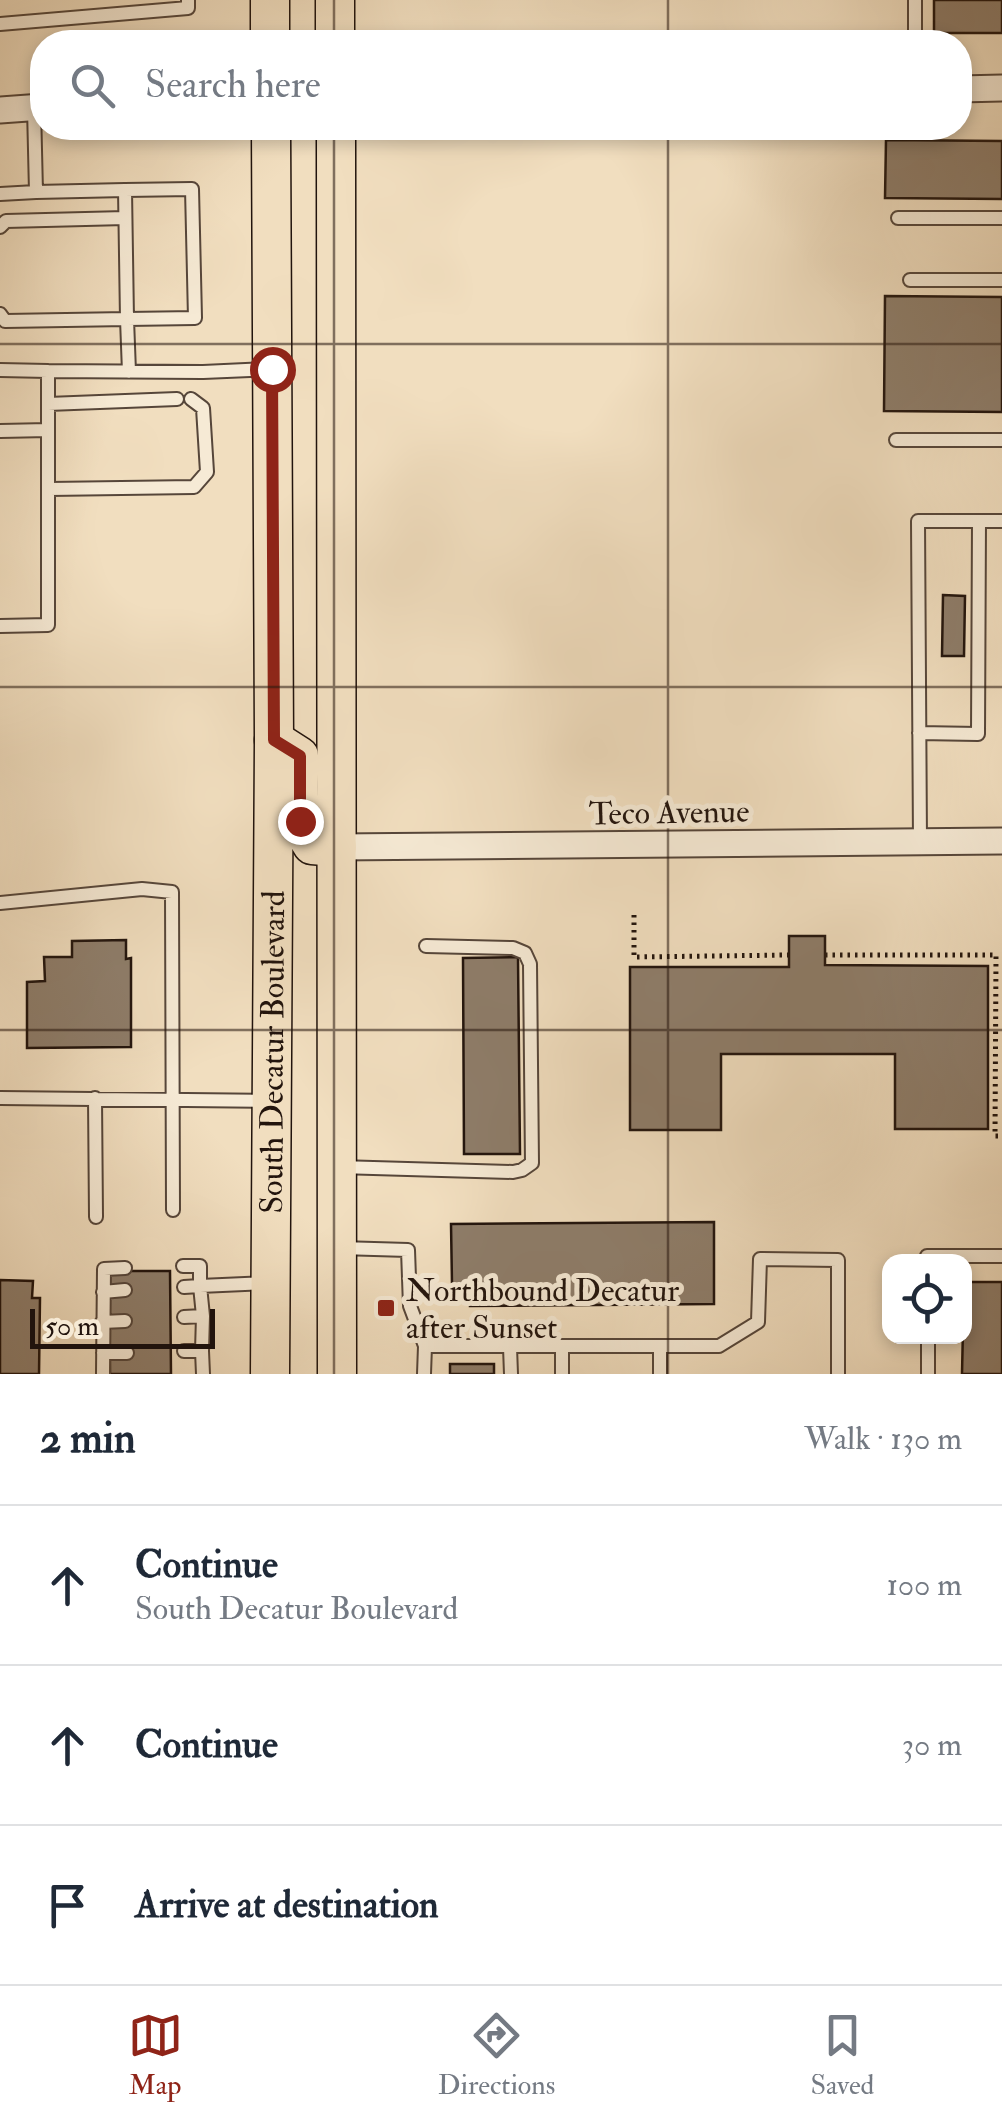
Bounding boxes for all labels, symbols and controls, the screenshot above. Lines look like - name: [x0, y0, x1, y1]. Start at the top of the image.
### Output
- search box: [30, 30, 972, 140]
- icon: search: [65, 58, 120, 113]
- text: Search here: [145, 61, 321, 109]
- route start: [250, 347, 296, 393]
- street label: Teco Avenue: [588, 792, 750, 834]
- route end: [278, 799, 324, 845]
- street label: South Decatur Boulevard: [252, 890, 294, 1214]
- map controls: [882, 1254, 972, 1344]
- button: locate: [882, 1254, 972, 1344]
- place label: Northbound Decatur after Sunset: [406, 1271, 679, 1348]
- marker: Northbound Decatur after Sunset: [375, 1297, 397, 1319]
- scale bar: [30, 1304, 215, 1348]
- text: 50 m: [45, 1309, 99, 1344]
- text: 2 min: [40, 1413, 136, 1465]
- text: Walk · 130 m: [804, 1419, 962, 1459]
- text: Continue: [135, 1541, 278, 1589]
- icon: ahead: [40, 1558, 95, 1613]
- text: 100 m: [886, 1565, 962, 1605]
- text: South Decatur Boulevard: [135, 1589, 458, 1629]
- icon: ahead: [40, 1718, 95, 1773]
- text: Continue: [135, 1721, 278, 1769]
- text: 30 m: [902, 1725, 962, 1765]
- icon: arrive: [40, 1878, 95, 1933]
- text: Arrive at destination: [135, 1881, 439, 1929]
- tab: Map: [128, 2008, 183, 2103]
- tab: Directions: [438, 2008, 555, 2103]
- tab: Saved: [810, 2008, 874, 2103]

